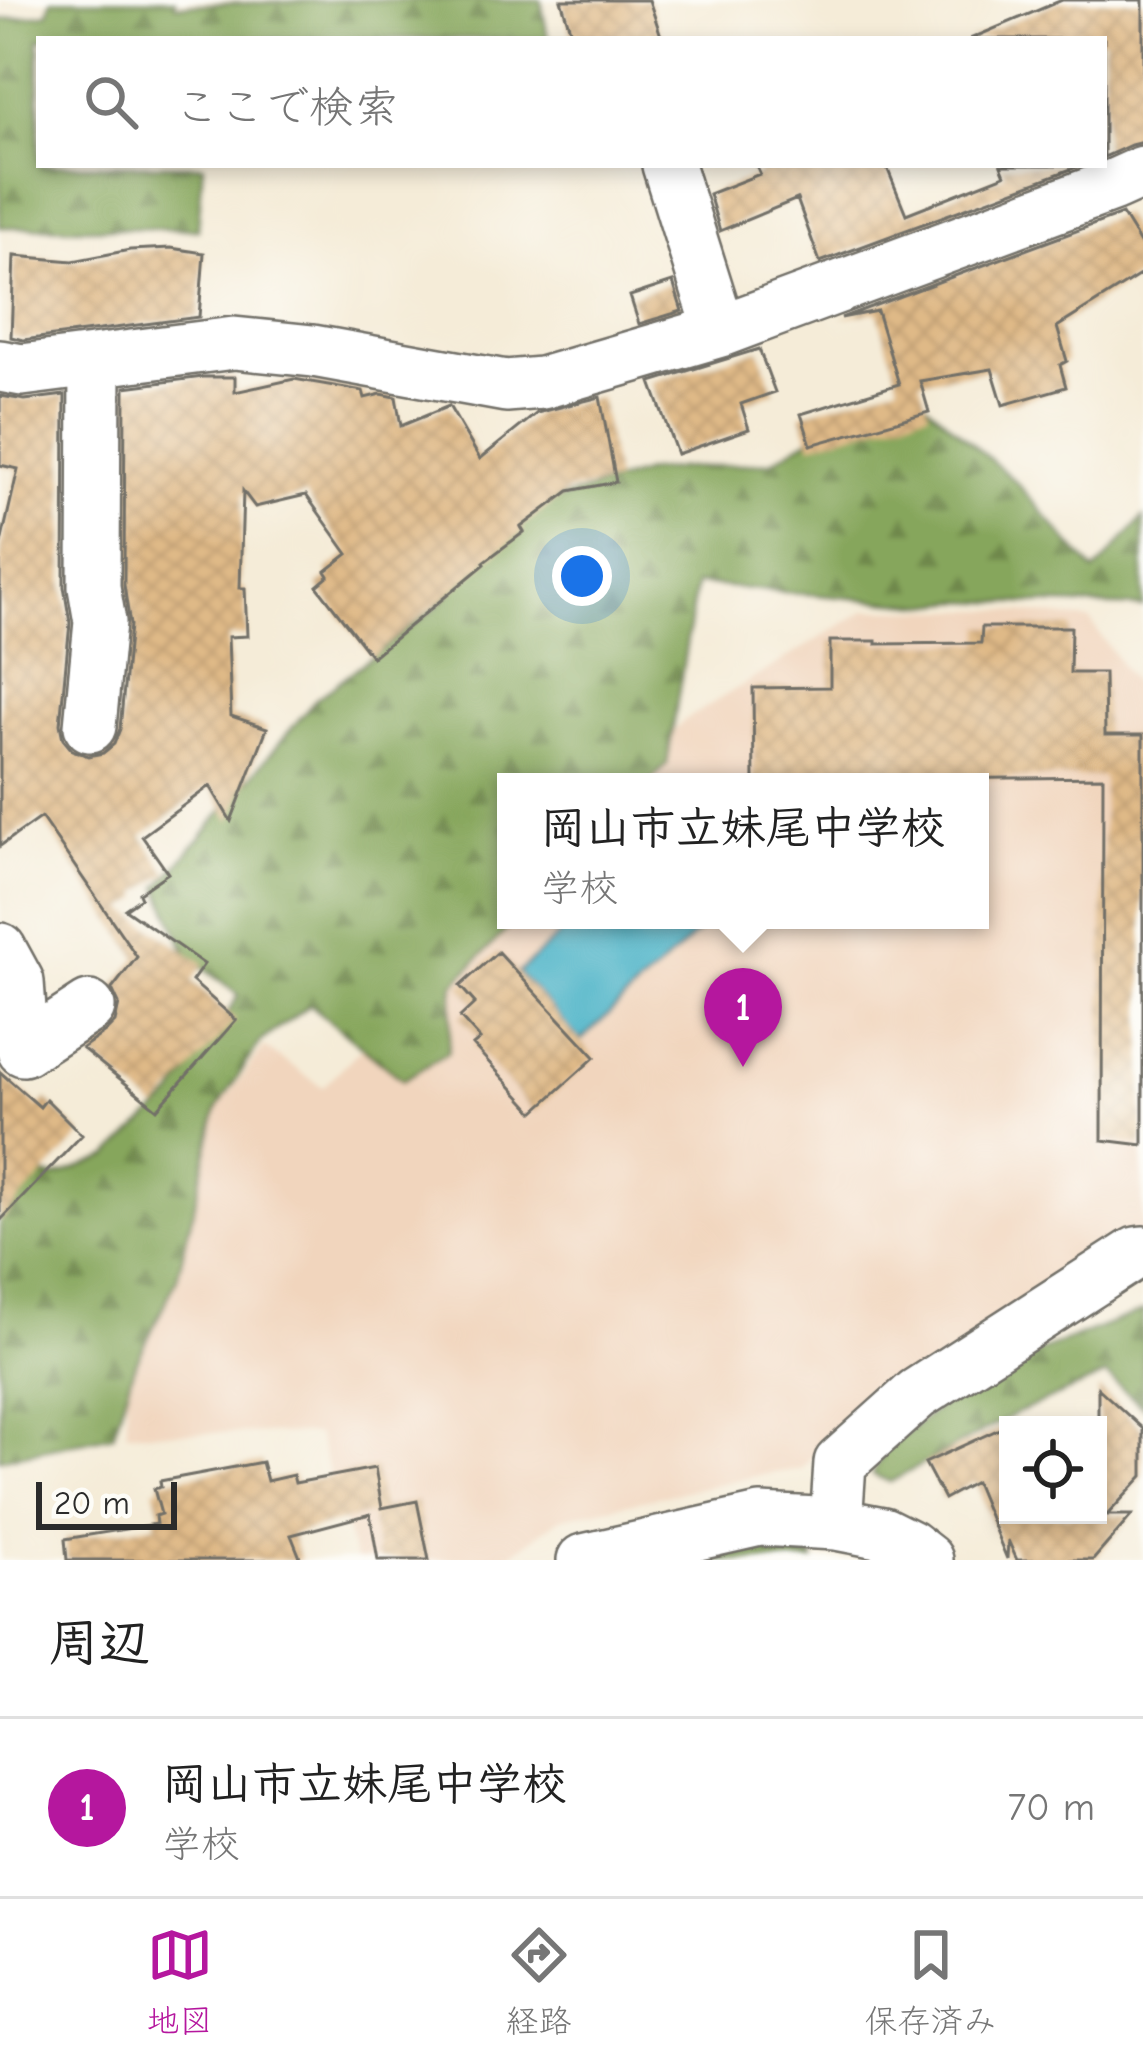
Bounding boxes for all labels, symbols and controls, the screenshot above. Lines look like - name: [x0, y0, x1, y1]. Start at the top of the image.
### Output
- search box: [36, 36, 1107, 168]
- icon: search: [78, 69, 144, 135]
- text: ここで検索: [174, 81, 399, 133]
- your location: [552, 546, 612, 606]
- popup: [497, 773, 989, 929]
- text: 岡山市立妹尾中学校: [540, 802, 946, 854]
- text: 学校: [540, 866, 619, 911]
- pin: 1: [704, 968, 782, 1067]
- map controls: [999, 1416, 1107, 1524]
- button: locate: [999, 1416, 1107, 1524]
- scale bar: [36, 1476, 177, 1529]
- text: 20 m: [54, 1484, 130, 1522]
- text: 周辺: [48, 1614, 150, 1673]
- text: 岡山市立妹尾中学校: [162, 1758, 567, 1810]
- text: 1: [79, 1785, 95, 1830]
- text: 70 m: [1008, 1785, 1095, 1830]
- text: 学校: [162, 1822, 240, 1867]
- tab: 地図: [147, 1922, 213, 2042]
- tab: 経路: [506, 1922, 572, 2042]
- tab: 保存済み: [865, 1922, 997, 2042]

